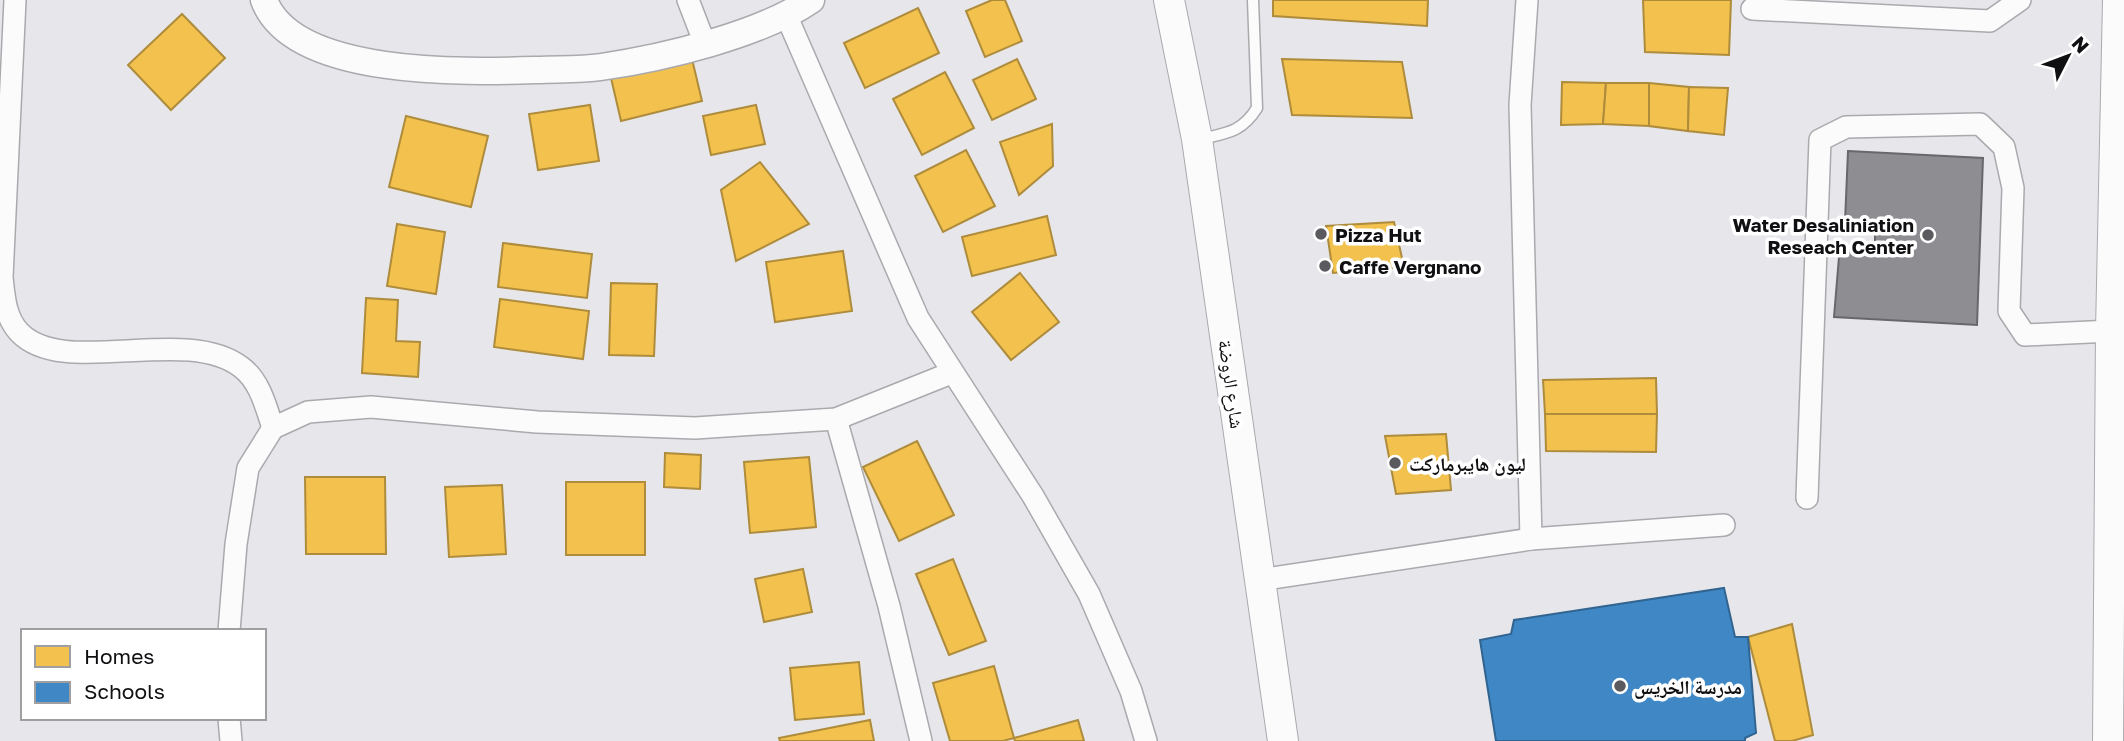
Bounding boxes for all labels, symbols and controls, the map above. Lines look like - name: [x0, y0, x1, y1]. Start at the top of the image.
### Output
- north arrow: [2033, 21, 2103, 91]
- text: N: [2068, 31, 2094, 57]
- place label: Water Desaliniation Reseach Center: [1733, 213, 1915, 258]
- place label: Pizza Hut: [1335, 223, 1422, 246]
- marker: Pizza Hut: [1313, 226, 1329, 242]
- marker: Water Desaliniation Reseach Center: [1920, 227, 1936, 243]
- place label: Caffe Vergnano: [1339, 255, 1481, 278]
- marker: Caffe Vergnano: [1317, 258, 1333, 274]
- street label: شارع الروضة: [1213, 338, 1250, 430]
- place label: ليون هايبرماركت: [1409, 452, 1526, 476]
- marker: ليون هايبرماركت: [1387, 455, 1403, 471]
- legend: [21, 629, 266, 720]
- text: Homes: [84, 643, 154, 669]
- place label: مدرسة الخريس: [1634, 675, 1742, 699]
- text: Schools: [84, 678, 165, 704]
- marker: مدرسة الخريس: [1612, 678, 1628, 694]

